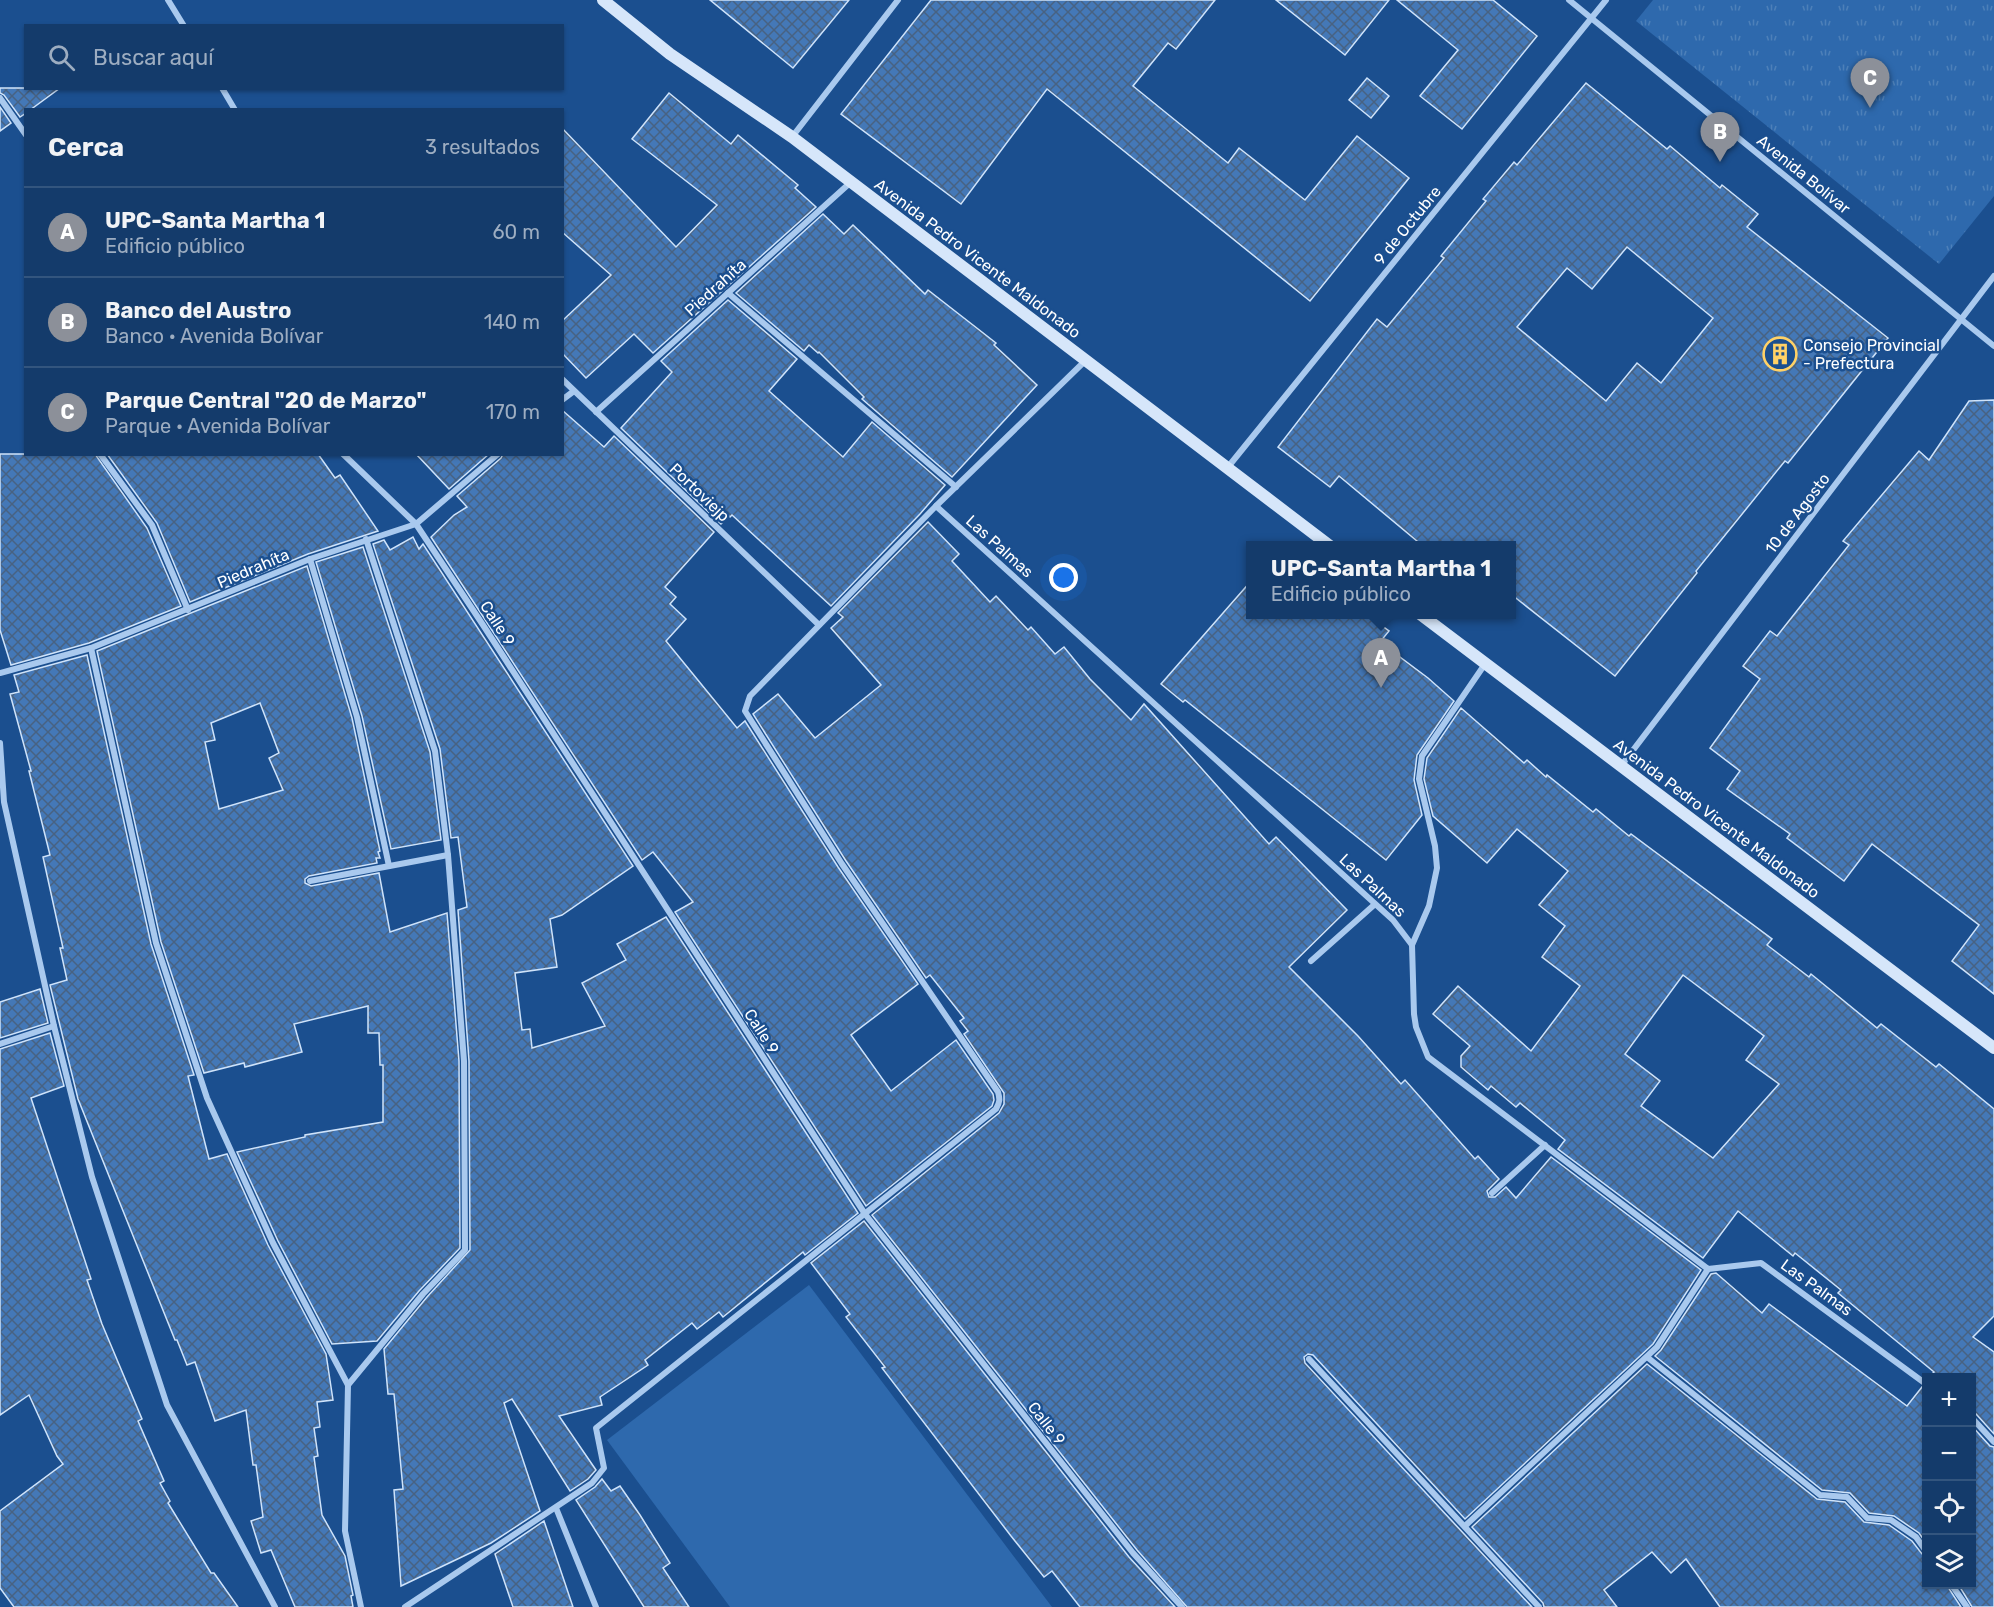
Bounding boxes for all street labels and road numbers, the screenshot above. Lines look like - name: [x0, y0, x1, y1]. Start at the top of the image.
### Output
- street label: Avenida Bolívar: [1753, 131, 1854, 218]
- street label: Avenida Pedro Vicente Maldonado: [871, 175, 1084, 342]
- street label: 9 de Octubre: [1370, 182, 1445, 269]
- street label: Piedrahíta: [681, 255, 750, 320]
- street label: Portoviejp: [666, 459, 734, 526]
- street label: 10 de Agosto: [1761, 469, 1834, 557]
- street label: Las Palmas: [962, 511, 1037, 582]
- street label: Piedrahíta: [214, 545, 292, 592]
- street label: Calle 9: [476, 597, 519, 649]
- street label: Avenida Pedro Vicente Maldonado: [1610, 735, 1823, 902]
- street label: Las Palmas: [1335, 850, 1410, 921]
- street label: Calle 9: [740, 1005, 783, 1057]
- street label: Las Palmas: [1777, 1255, 1856, 1320]
- street label: Calle 9: [1024, 1398, 1069, 1449]

